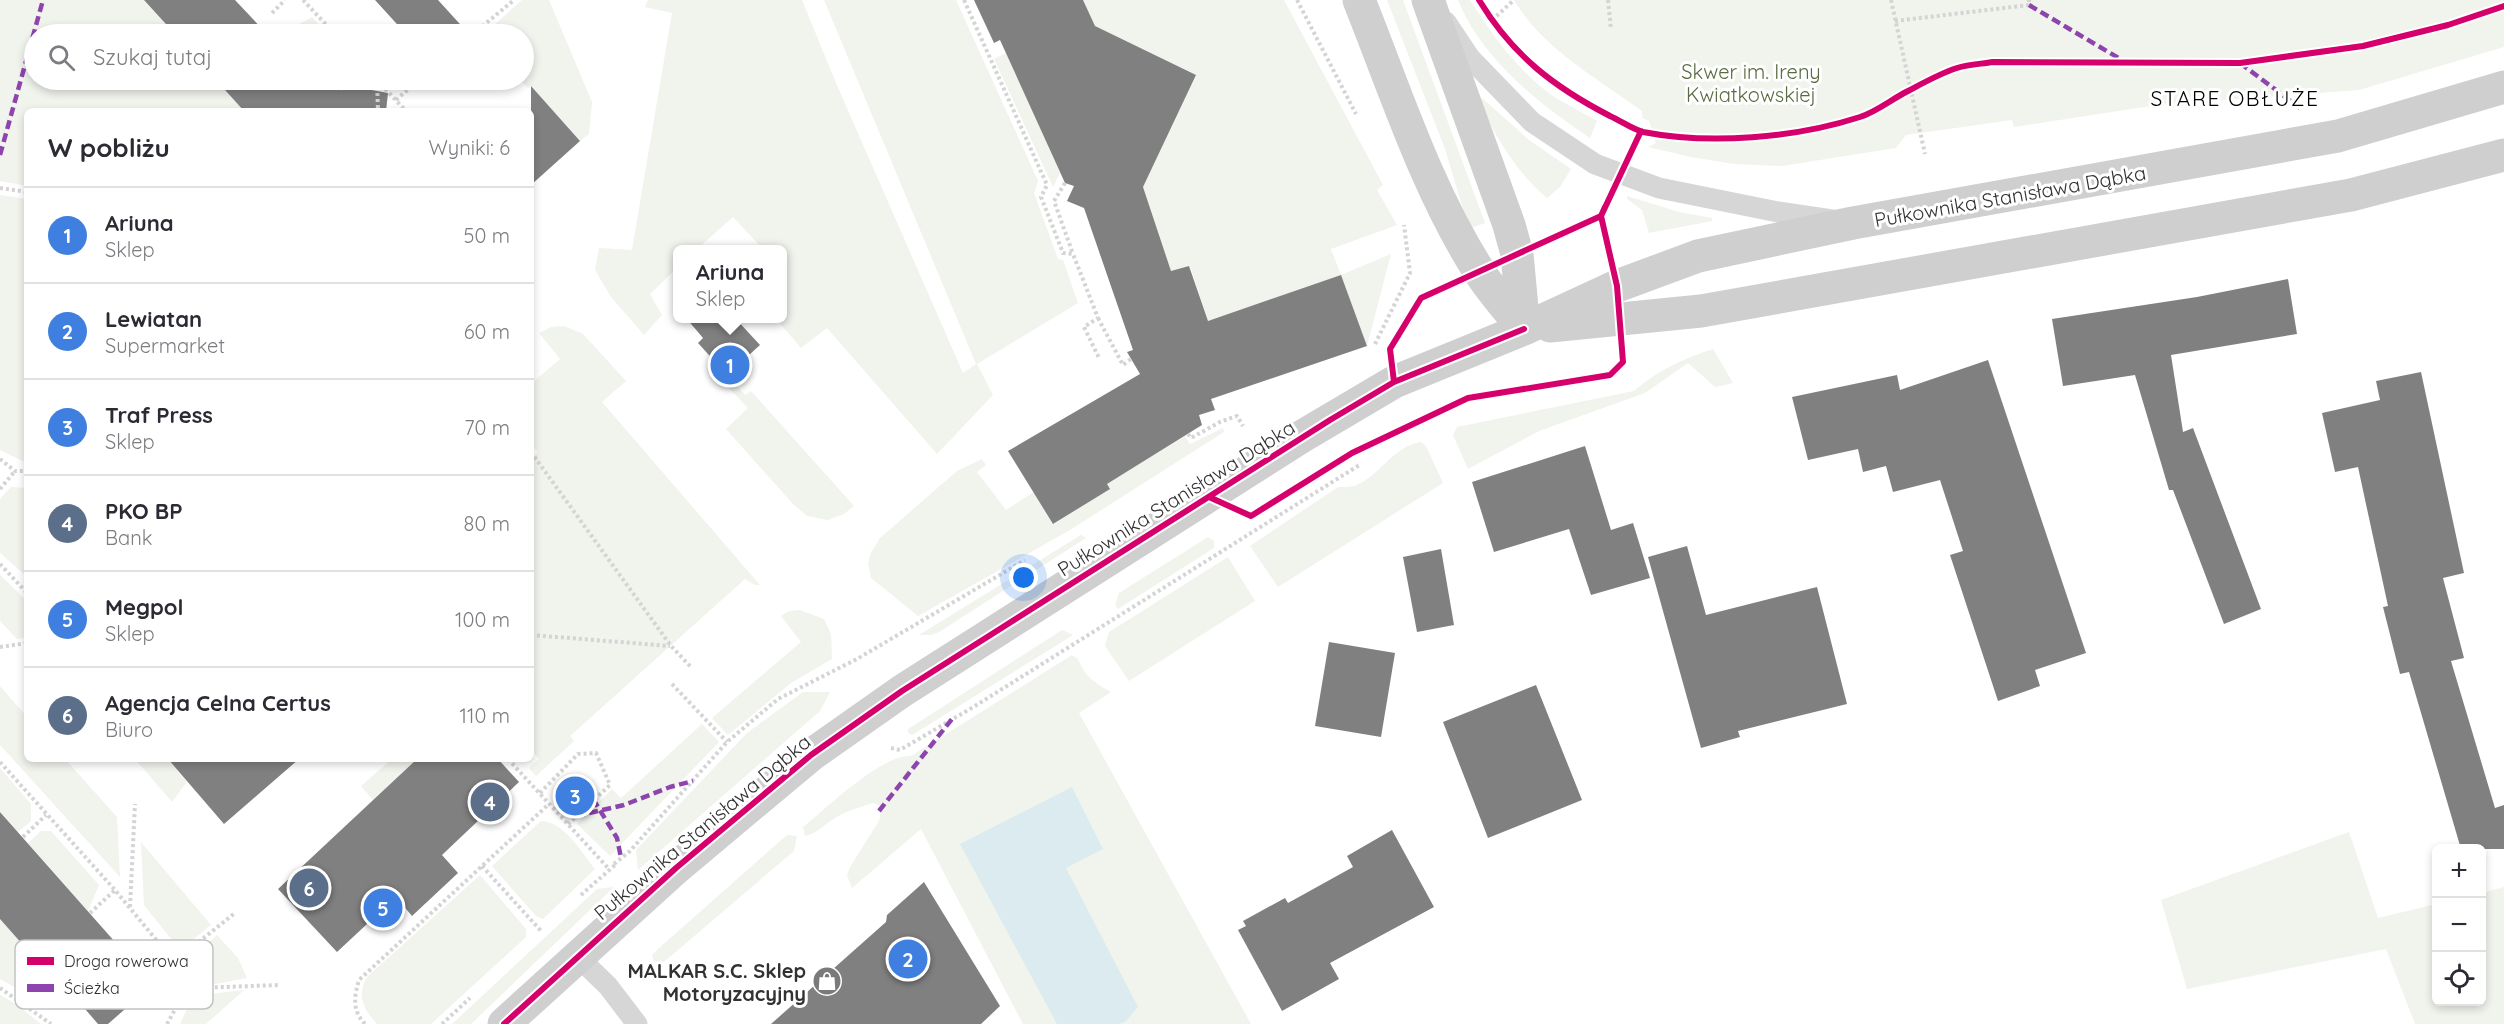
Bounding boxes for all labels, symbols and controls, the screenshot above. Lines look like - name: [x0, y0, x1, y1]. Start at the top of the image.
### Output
- search box: [24, 24, 534, 90]
- icon: search: [45, 41, 78, 74]
- text: Szukaj tutaj: [93, 43, 212, 71]
- park label: Skwer im. Ireny Kwiatkowskiej: [1681, 59, 1821, 107]
- district label: STARE OBŁUŻE: [2150, 85, 2320, 111]
- text: W pobliżu: [48, 131, 170, 164]
- text: Wyniki: 6: [429, 135, 510, 160]
- street label: Pułkownika Stanisława Dąbka: [1872, 160, 2148, 232]
- text: Ariuna: [105, 209, 174, 237]
- text: 1: [64, 223, 71, 248]
- text: 50 m: [464, 223, 510, 248]
- text: Sklep: [105, 237, 155, 262]
- popup: [673, 245, 787, 323]
- text: Ariuna: [696, 258, 764, 286]
- text: Sklep: [696, 286, 745, 311]
- text: Lewiatan: [105, 305, 202, 333]
- text: 2: [62, 319, 73, 344]
- text: 60 m: [464, 319, 510, 344]
- text: Supermarket: [105, 333, 225, 358]
- pin: 1: [710, 342, 750, 388]
- text: Traf Press: [105, 401, 213, 429]
- street label: Pułkownika Stanisława Dąbka: [1053, 414, 1299, 582]
- text: 3: [62, 415, 73, 440]
- text: 70 m: [464, 415, 510, 440]
- text: Sklep: [105, 429, 155, 454]
- text: PKO BP: [105, 497, 183, 525]
- text: 4: [62, 511, 73, 536]
- text: 80 m: [464, 511, 510, 536]
- text: Bank: [105, 525, 152, 550]
- your location: [1009, 563, 1038, 592]
- text: Megpol: [105, 593, 183, 621]
- text: 5: [62, 607, 73, 632]
- text: 100 m: [455, 607, 510, 632]
- text: Sklep: [105, 621, 155, 646]
- text: Agencja Celna Certus: [105, 689, 331, 717]
- text: 6: [62, 703, 73, 728]
- text: 110 m: [460, 703, 510, 728]
- text: Biuro: [105, 717, 153, 742]
- street label: Pułkownika Stanisława Dąbka: [589, 729, 815, 925]
- pin: 3: [556, 774, 594, 818]
- pin: 4: [470, 780, 510, 824]
- map controls: [2432, 844, 2486, 1006]
- button: +: [2432, 844, 2486, 898]
- pin: 6: [290, 866, 328, 910]
- pin: 5: [364, 886, 403, 930]
- button: −: [2432, 898, 2486, 952]
- pin: 2: [888, 936, 928, 982]
- legend: [15, 940, 213, 1009]
- text: Droga rowerowa: [64, 951, 189, 971]
- button: locate: [2432, 952, 2486, 1006]
- place label: MALKAR S.C. Sklep Motoryzacyjny: [628, 958, 806, 1006]
- shop icon: MALKAR S.C. Sklep Motoryzacyjny: [811, 965, 843, 997]
- text: Ścieżka: [64, 978, 120, 998]

